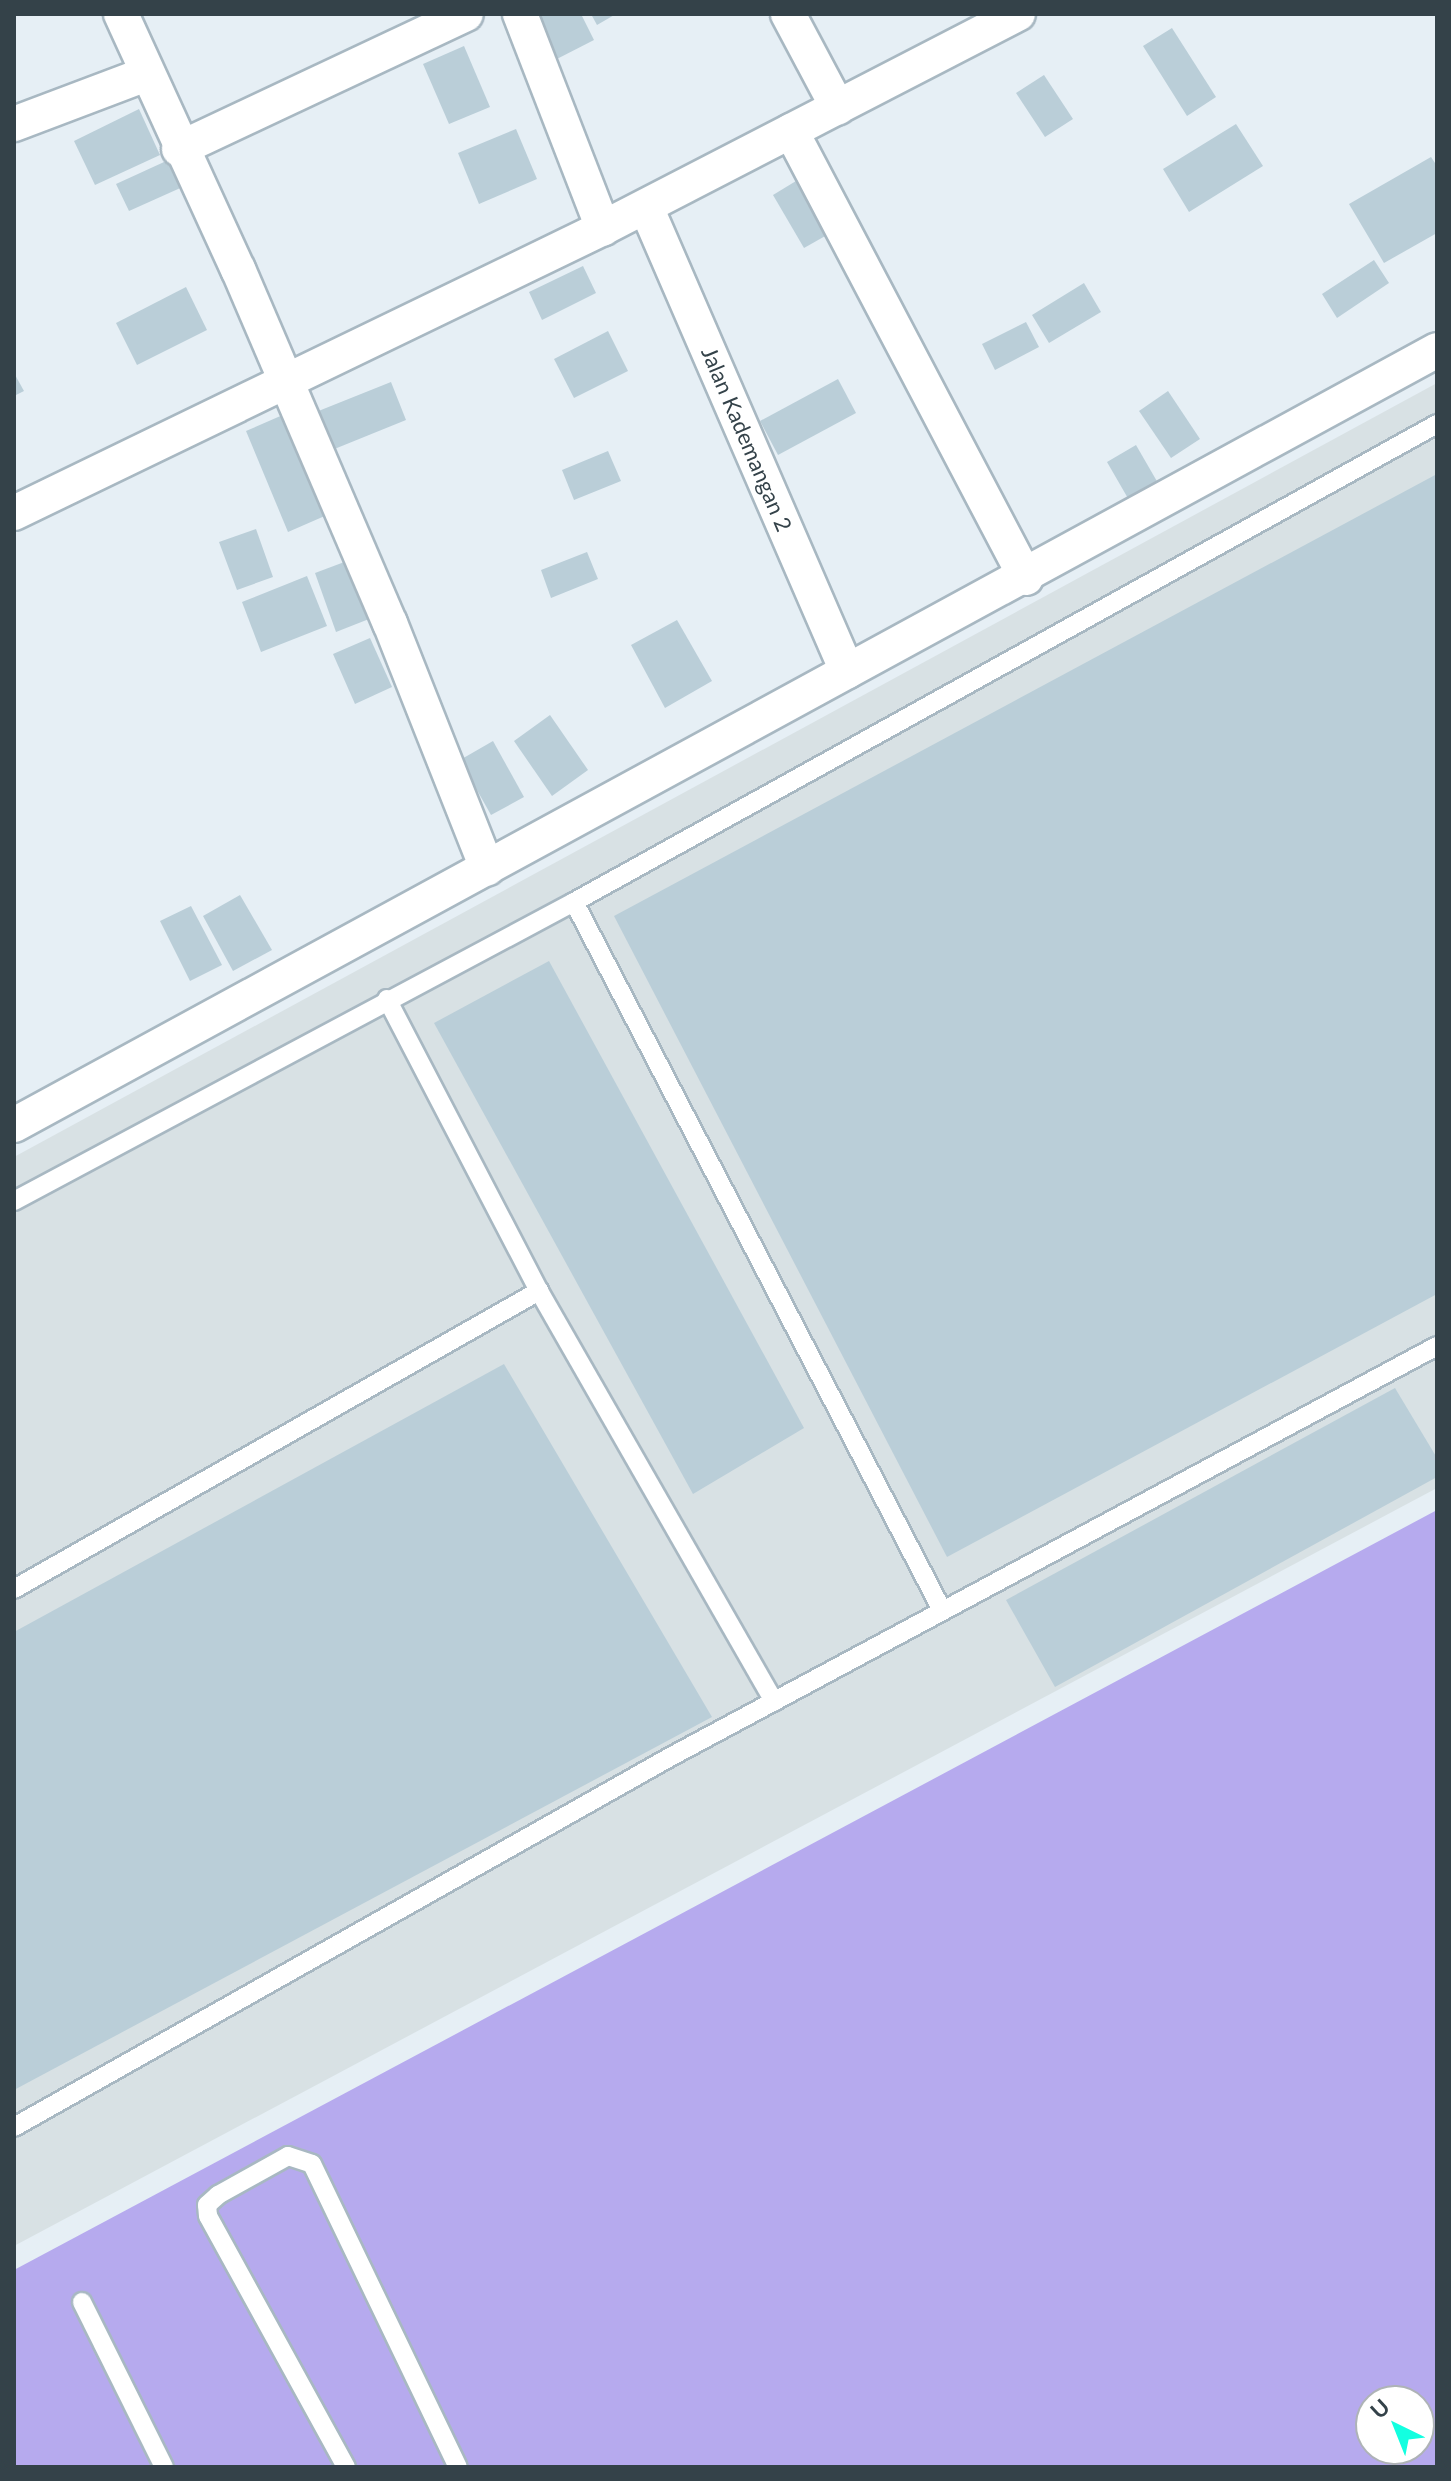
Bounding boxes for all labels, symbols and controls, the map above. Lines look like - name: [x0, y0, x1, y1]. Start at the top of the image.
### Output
- street label: Jalan Kademangan 2: [696, 343, 798, 535]
- north arrow: [1355, 2385, 1435, 2465]
- text: U: [1364, 2393, 1395, 2424]

